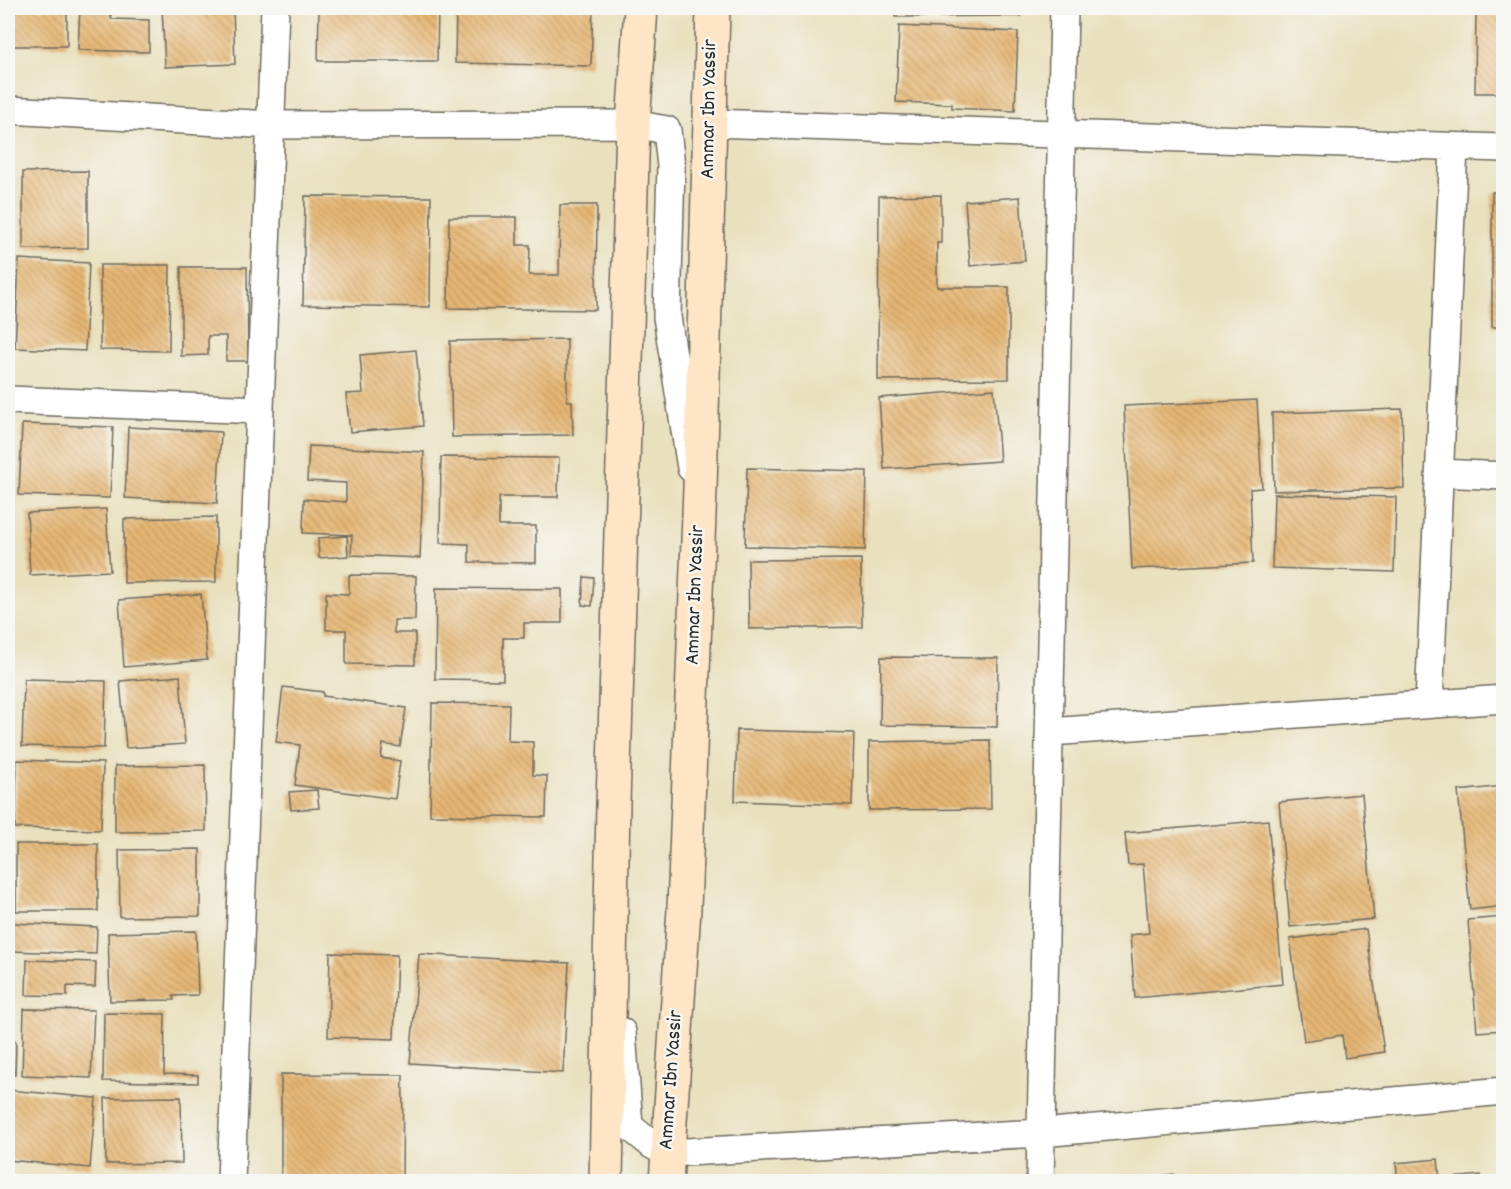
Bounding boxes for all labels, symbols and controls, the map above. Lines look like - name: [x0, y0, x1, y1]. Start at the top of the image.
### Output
- street label: Ammar Ibn Yassir: [694, 39, 726, 179]
- street label: Ammar Ibn Yassir: [679, 524, 713, 665]
- street label: Ammar Ibn Yassir: [652, 1009, 692, 1151]

